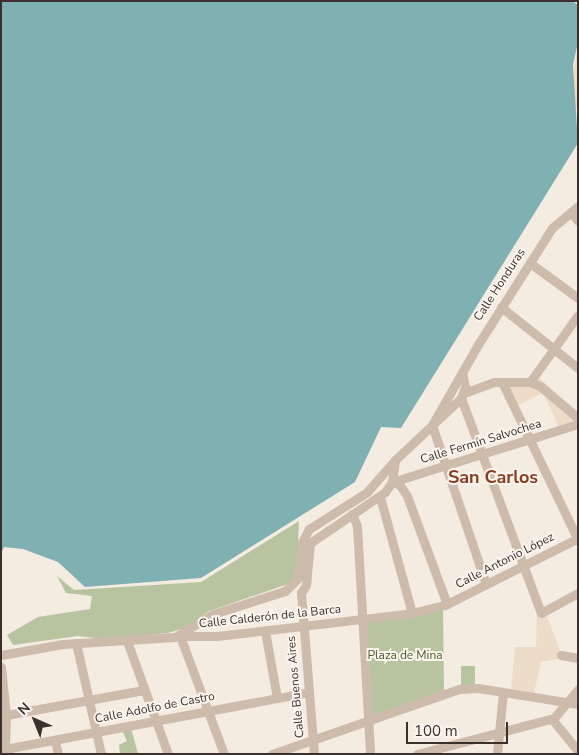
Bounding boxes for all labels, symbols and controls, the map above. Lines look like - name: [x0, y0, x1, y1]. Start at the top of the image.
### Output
- street label: Calle Honduras: [471, 246, 529, 324]
- street label: Calle Fermín Salvochea: [419, 417, 543, 467]
- district label: San Carlos: [448, 466, 538, 488]
- street label: Calle Antonio López: [453, 530, 557, 592]
- street label: Calle Calderón de la Barca: [198, 602, 342, 632]
- street label: Calle Buenos Aires: [284, 635, 308, 739]
- park label: Plaza de Mina: [367, 649, 443, 663]
- street label: Calle Adolfo de Castro: [94, 689, 216, 727]
- north arrow: [10, 695, 60, 745]
- text: N: [14, 698, 35, 719]
- scale bar: [409, 712, 512, 744]
- text: 100 m: [414, 721, 458, 741]

